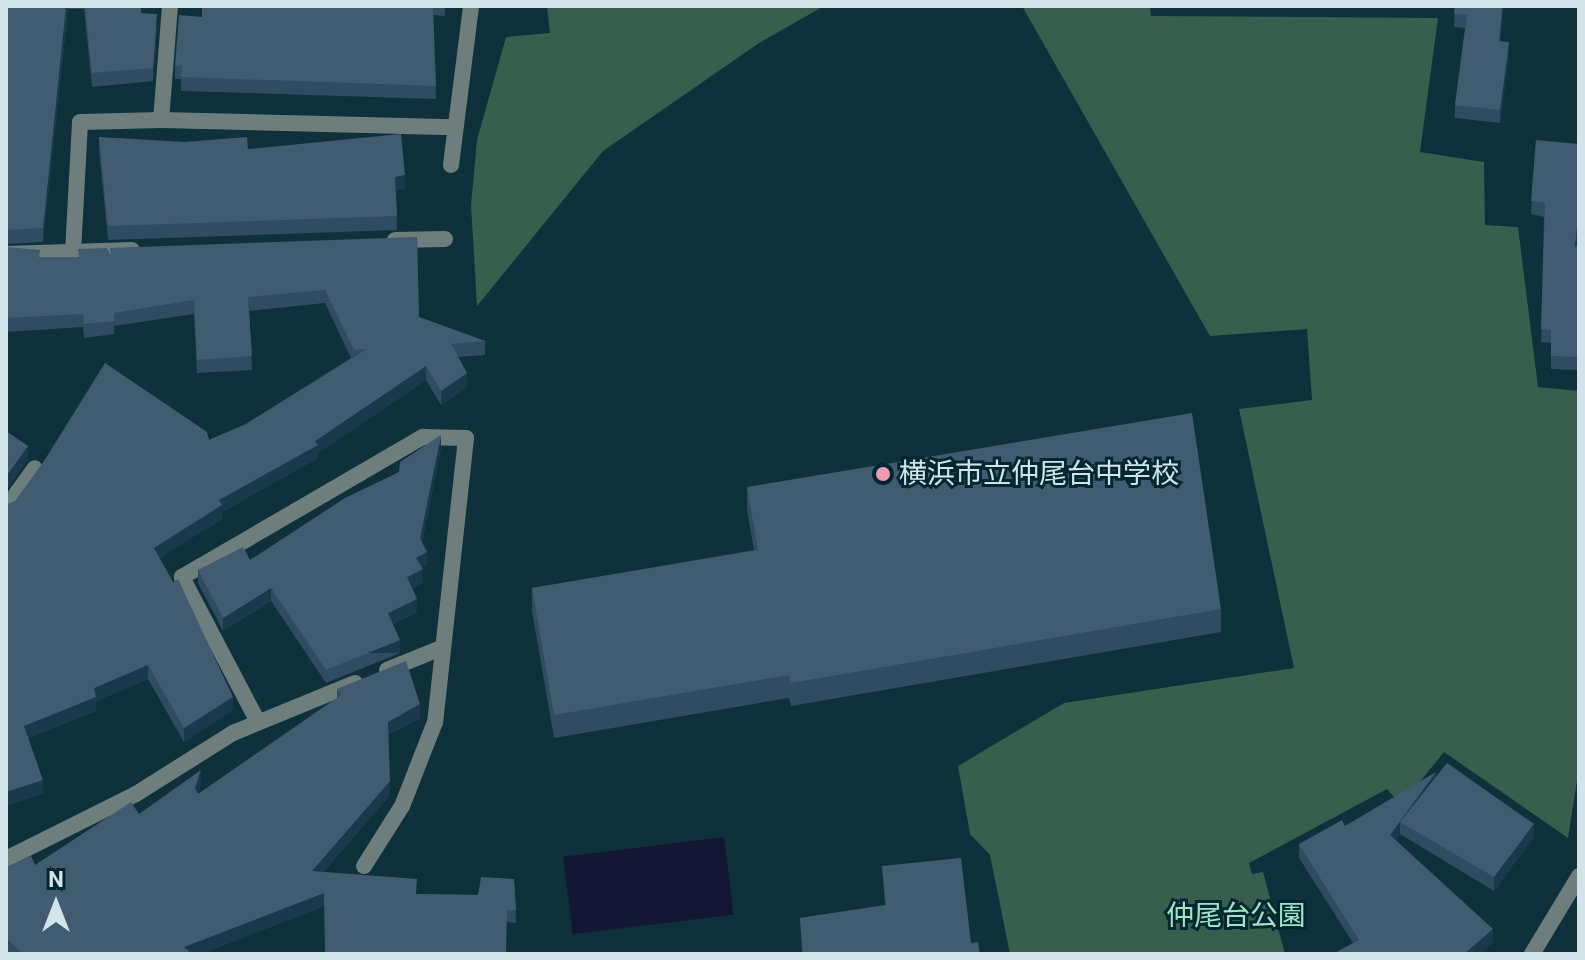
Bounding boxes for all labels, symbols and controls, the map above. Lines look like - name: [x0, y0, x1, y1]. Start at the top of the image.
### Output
- place label: 横浜市立仲尾台中学校: [899, 457, 1179, 491]
- marker: 横浜市立仲尾台中学校: [874, 465, 892, 483]
- north arrow: [16, 864, 96, 944]
- text: N: [48, 867, 64, 892]
- park label: 仲尾台公園: [1166, 899, 1306, 933]

